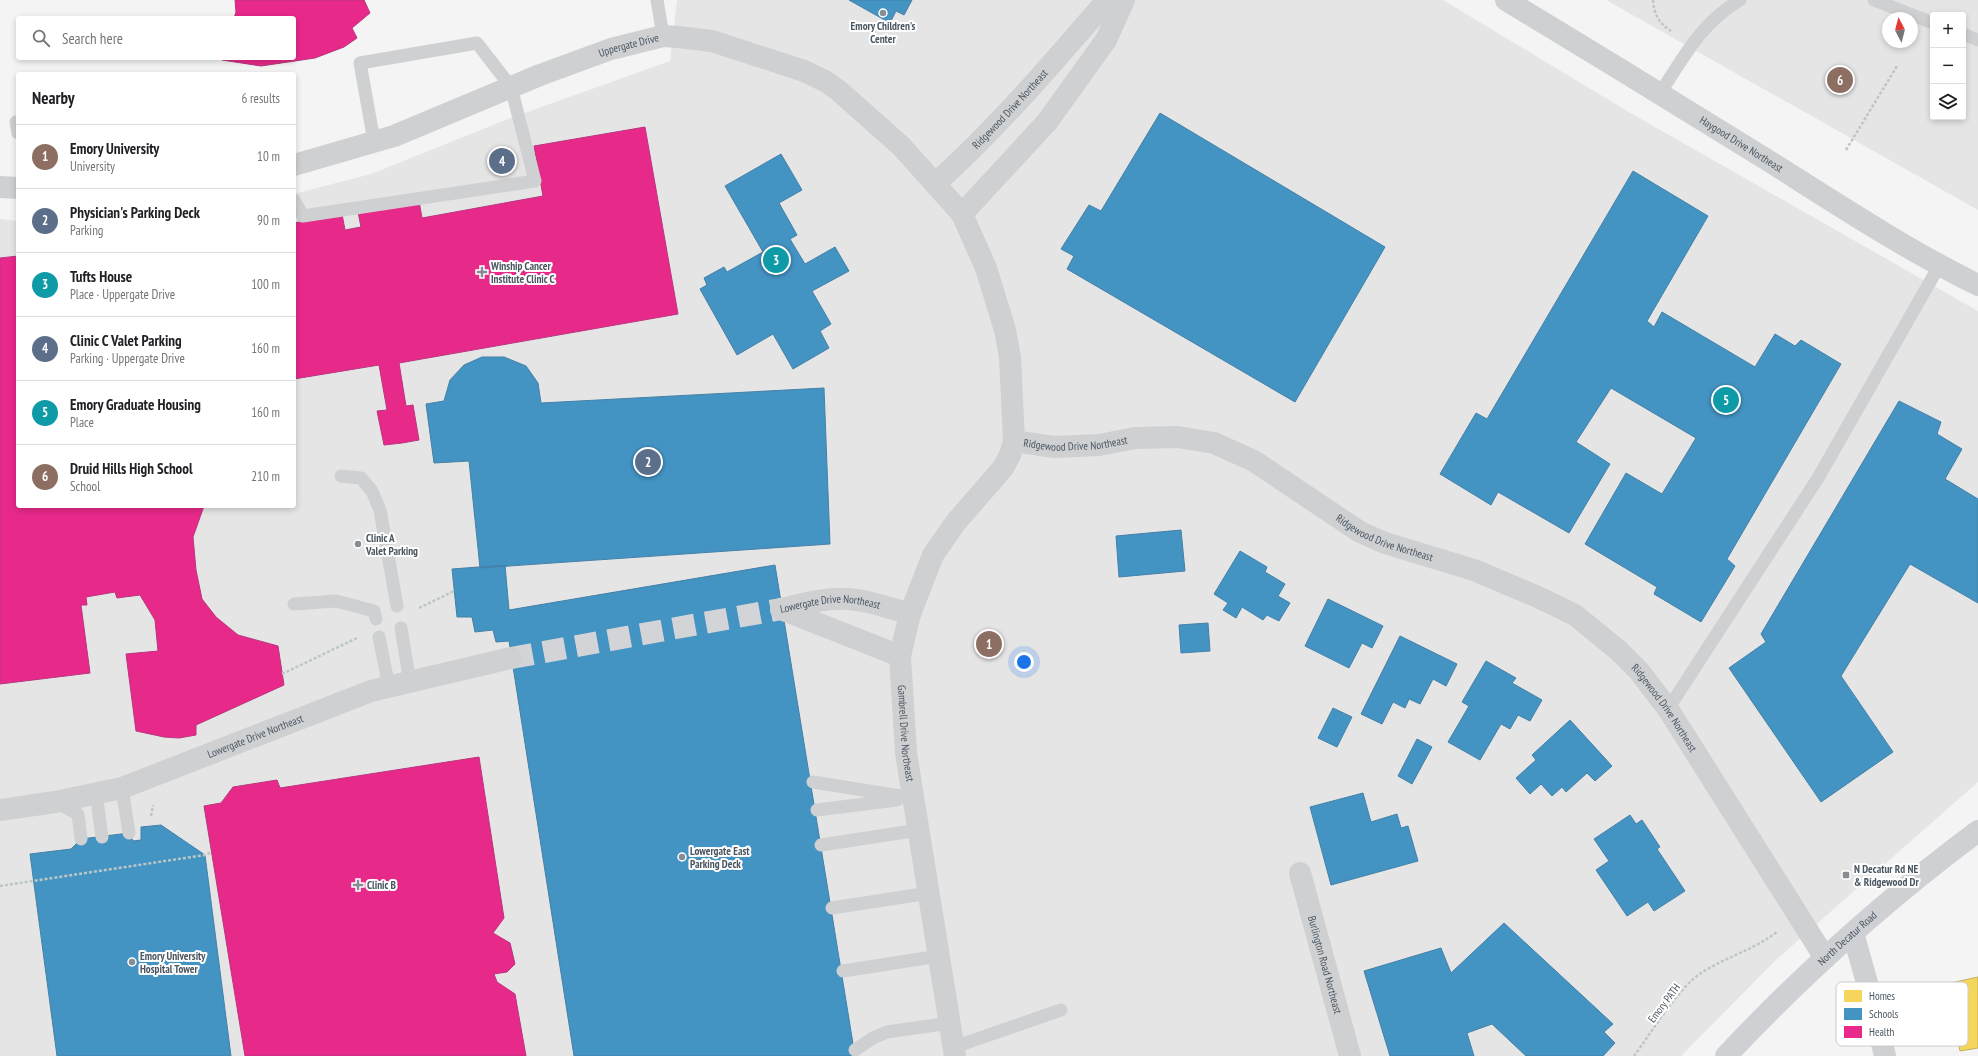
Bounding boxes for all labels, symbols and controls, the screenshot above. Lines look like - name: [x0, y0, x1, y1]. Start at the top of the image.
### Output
- marker: Emory Children's Center: [878, 8, 888, 18]
- north arrow: [1882, 12, 1918, 48]
- map controls: [1930, 12, 1966, 120]
- button: +: [1930, 12, 1966, 48]
- search box: [16, 16, 296, 60]
- place label: Emory Children's Center: [851, 19, 916, 46]
- icon: search: [30, 27, 52, 49]
- text: Search here: [62, 29, 123, 48]
- street label: Uppergate Drive: [596, 30, 661, 60]
- button: −: [1930, 48, 1966, 84]
- pin: 6: [1827, 65, 1853, 95]
- street label: Ridgewood Drive Northeast: [969, 66, 1051, 152]
- button: layers: [1930, 84, 1966, 120]
- text: Nearby: [32, 87, 75, 109]
- text: 6 results: [241, 90, 280, 107]
- street label: Haygood Drive Northeast: [1697, 113, 1786, 175]
- text: Emory University: [70, 139, 159, 158]
- pin: 4: [489, 146, 515, 176]
- text: 1: [42, 148, 48, 165]
- text: 10 m: [257, 148, 280, 165]
- text: University: [70, 158, 115, 175]
- text: Physician's Parking Deck: [70, 203, 200, 222]
- text: 2: [42, 212, 48, 229]
- text: 90 m: [257, 212, 280, 229]
- text: Parking: [70, 222, 103, 239]
- pin: 3: [763, 245, 789, 275]
- place label: Winship Cancer Institute Clinic C: [490, 259, 555, 286]
- marker: Winship Cancer Institute Clinic C: [476, 266, 488, 278]
- text: Tufts House: [70, 267, 132, 286]
- text: 3: [42, 276, 48, 293]
- text: 100 m: [251, 276, 280, 293]
- text: Place · Uppergate Drive: [70, 286, 175, 303]
- text: Clinic C Valet Parking: [70, 331, 182, 350]
- text: 4: [42, 340, 48, 357]
- text: 160 m: [251, 340, 280, 357]
- text: Parking · Uppergate Drive: [70, 350, 185, 367]
- pin: 5: [1713, 385, 1739, 415]
- text: Emory Graduate Housing: [70, 395, 201, 414]
- text: 5: [42, 404, 48, 421]
- text: 160 m: [251, 404, 280, 421]
- text: Place: [70, 414, 94, 431]
- street label: Ridgewood Drive Northeast: [1023, 433, 1129, 454]
- pin: 2: [635, 447, 661, 477]
- text: Druid Hills High School: [70, 459, 193, 478]
- text: 6: [42, 468, 48, 485]
- text: 210 m: [251, 468, 280, 485]
- text: School: [70, 478, 100, 495]
- street label: Ridgewood Drive Northeast: [1333, 511, 1435, 564]
- place label: Clinic A Valet Parking: [365, 531, 418, 558]
- marker: Clinic A Valet Parking: [353, 539, 363, 549]
- street label: Lowergate Drive Northeast: [779, 592, 882, 616]
- pin: 1: [976, 629, 1002, 659]
- your location: [1014, 652, 1034, 672]
- street label: Ridgewood Drive Northeast: [1629, 661, 1700, 754]
- street label: Gambrell Drive Northeast: [895, 685, 917, 782]
- street label: Lowergate Drive Northeast: [205, 711, 305, 761]
- place label: Lowergate East Parking Deck: [690, 844, 750, 871]
- marker: Lowergate East Parking Deck: [677, 852, 687, 862]
- place label: N Decatur Rd NE & Ridgewood Dr: [1854, 862, 1919, 889]
- marker: N Decatur Rd NE & Ridgewood Dr: [1841, 870, 1851, 880]
- place label: Clinic B: [367, 878, 396, 892]
- marker: Clinic B: [352, 879, 364, 891]
- street label: North Decatur Road: [1815, 908, 1880, 968]
- street label: Burlington Road Northeast: [1305, 914, 1345, 1015]
- place label: Emory University Hospital Tower: [140, 949, 206, 976]
- marker: Emory University Hospital Tower: [127, 957, 137, 967]
- street label: Emory PATH: [1645, 981, 1683, 1025]
- legend: [1836, 982, 1968, 1046]
- text: Homes: [1869, 989, 1895, 1003]
- text: Schools: [1869, 1007, 1899, 1021]
- text: Health: [1869, 1025, 1894, 1039]

